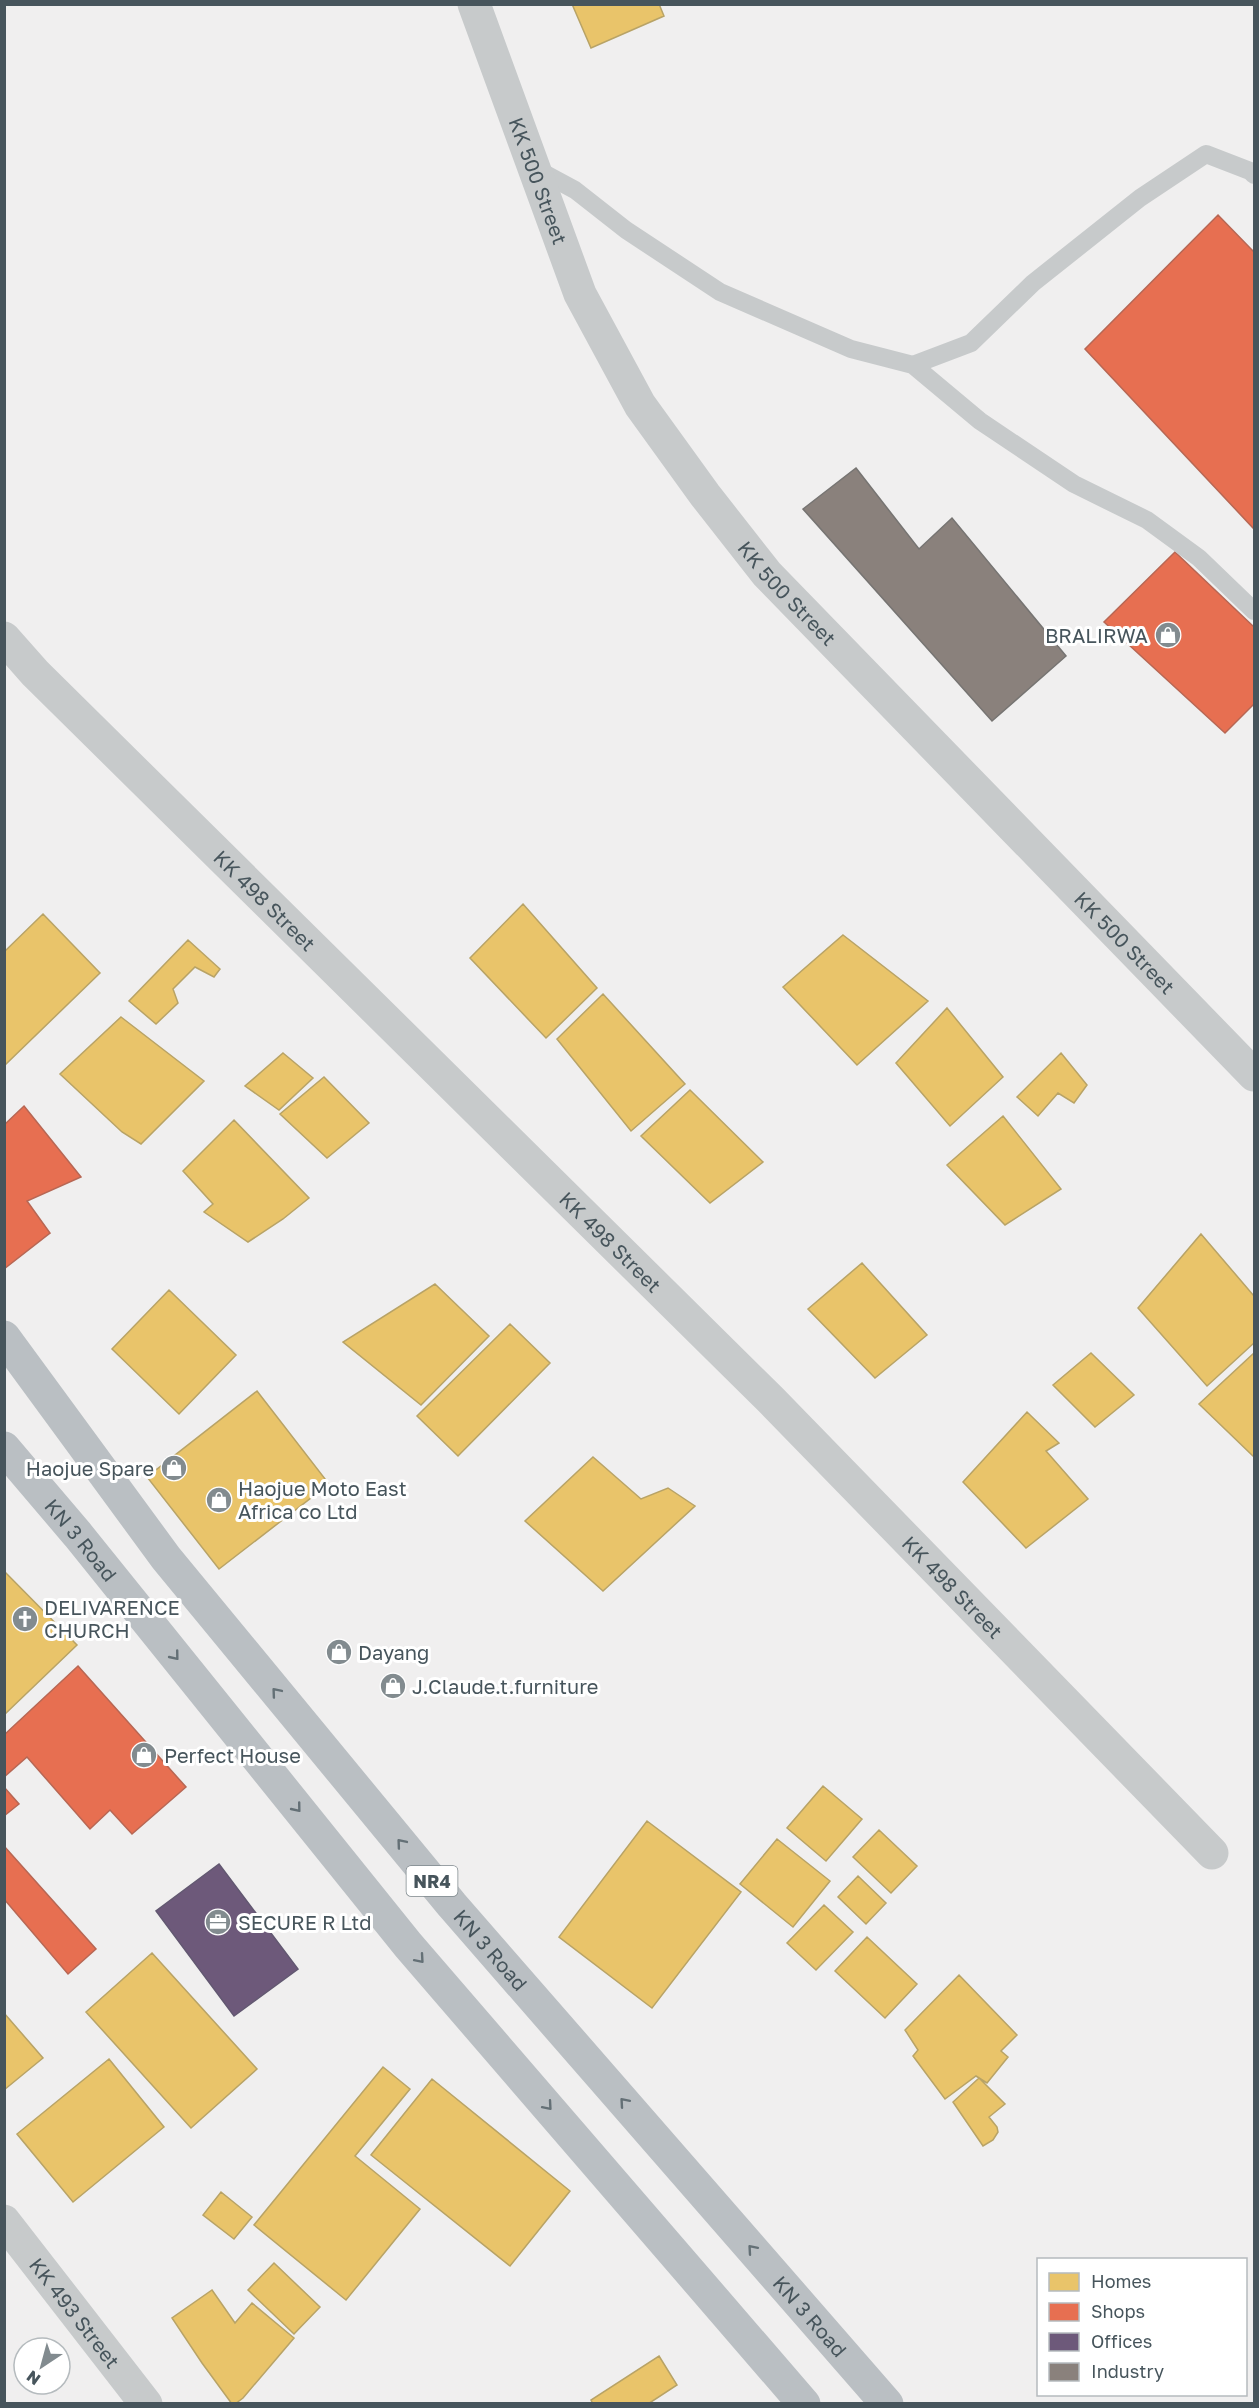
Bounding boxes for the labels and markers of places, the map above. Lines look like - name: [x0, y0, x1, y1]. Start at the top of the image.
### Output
- shop icon: BRALIRWA: [1153, 620, 1183, 650]
- place label: BRALIRWA: [1045, 623, 1148, 647]
- shop icon: Haojue Spare: [159, 1453, 189, 1483]
- place label: Haojue Spare: [26, 1456, 154, 1480]
- place label: Haojue Moto East Africa co Ltd: [238, 1476, 407, 1523]
- shop icon: Haojue Moto East Africa co Ltd: [204, 1485, 234, 1515]
- place label: DELIVARENCE CHURCH: [44, 1595, 180, 1642]
- church icon: DELIVARENCE CHURCH: [10, 1604, 40, 1634]
- shop icon: Dayang: [324, 1637, 354, 1667]
- place label: Dayang: [358, 1640, 429, 1664]
- shop icon: J.Claude.t.furniture: [378, 1671, 408, 1701]
- place label: J.Claude.t.furniture: [412, 1674, 598, 1698]
- shop icon: Perfect House: [129, 1740, 159, 1770]
- place label: Perfect House: [164, 1743, 301, 1767]
- office icon: SECURE R Ltd: [203, 1907, 233, 1937]
- place label: SECURE R Ltd: [238, 1910, 372, 1934]

